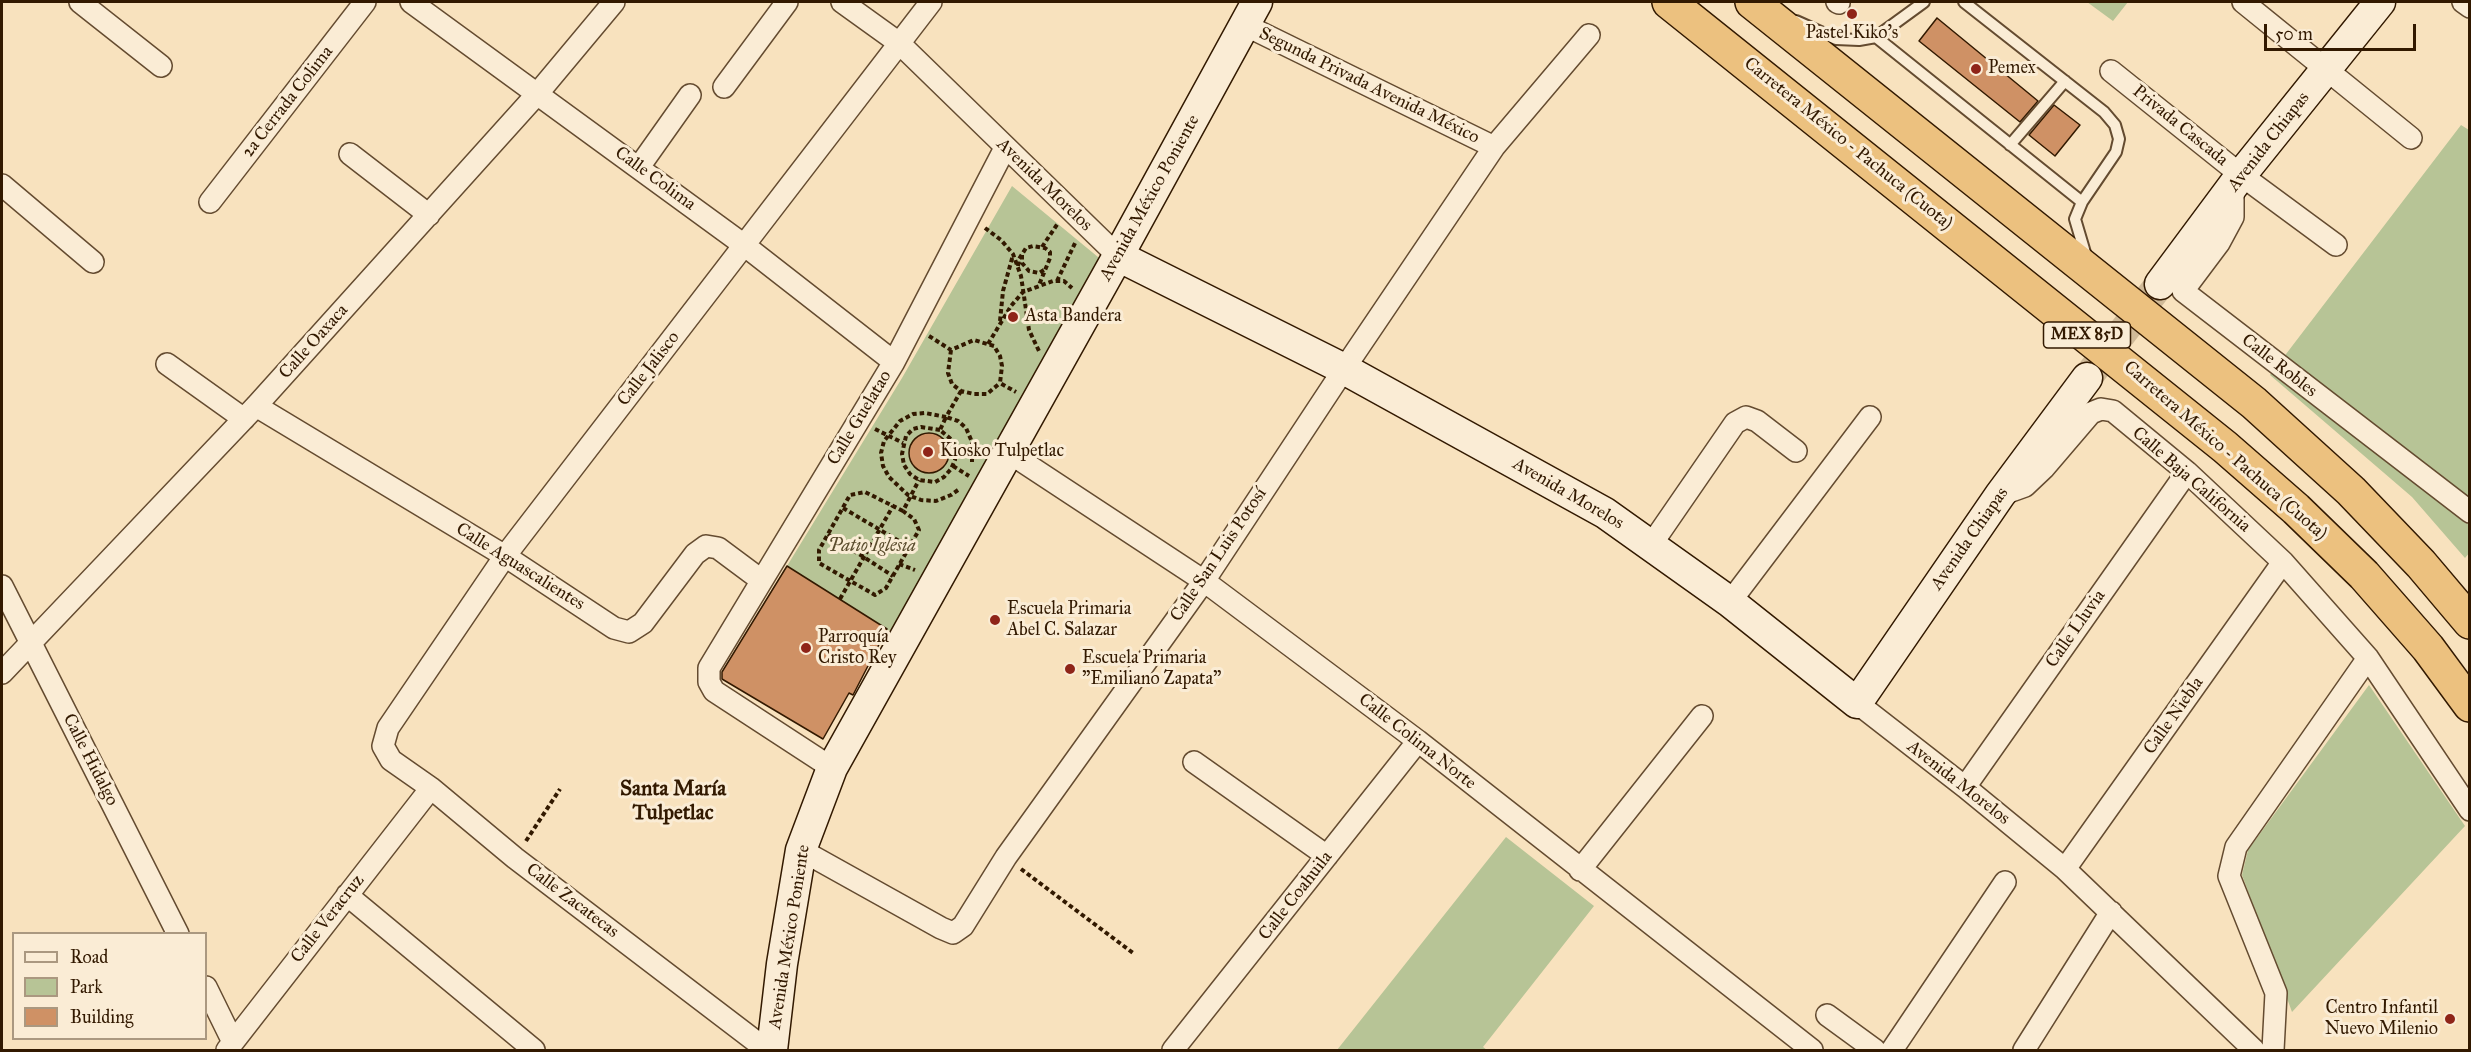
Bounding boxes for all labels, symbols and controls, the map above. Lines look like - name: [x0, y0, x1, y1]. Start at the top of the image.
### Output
- marker: Pastel Kiko's: [1845, 7, 1859, 21]
- scale bar: [2267, 12, 2418, 50]
- street label: Segunda Privada Avenida México: [1255, 23, 1483, 149]
- place label: Pastel Kiko's: [1806, 23, 1898, 45]
- text: 50 m: [2275, 23, 2313, 45]
- street label: 2a Cerrada Colima: [238, 42, 338, 162]
- street label: Carretera México - Pachuca (Cuota): [1739, 53, 1957, 235]
- place label: Pemex: [1988, 58, 2036, 80]
- marker: Pemex: [1969, 62, 1983, 76]
- street label: Privada Cascada: [2128, 81, 2232, 171]
- street label: Avenida Chiapas: [2223, 88, 2315, 196]
- street label: Avenida México Poniente: [1095, 111, 1205, 285]
- street label: Avenida Morelos: [992, 134, 1096, 236]
- street label: Calle Colima: [610, 142, 700, 216]
- street label: Calle Oaxaca: [275, 300, 353, 384]
- place label: Asta Bandera: [1025, 306, 1122, 328]
- marker: Asta Bandera: [1006, 310, 1020, 324]
- road number: MEX 85D: [2044, 322, 2130, 348]
- street label: Calle Jalisco: [613, 327, 685, 411]
- street label: Calle Robles: [2237, 330, 2321, 402]
- street label: Carretera México - Pachuca (Cuota): [2119, 357, 2331, 545]
- street label: Calle Guelatao: [823, 367, 897, 469]
- street label: Calle Baja California: [2127, 423, 2255, 537]
- place label: Kiosko Tulpetlac: [940, 441, 1064, 463]
- marker: Kiosko Tulpetlac: [921, 445, 935, 459]
- street label: Avenida Morelos: [1509, 453, 1627, 535]
- street label: Avenida Chiapas: [1927, 483, 2013, 595]
- street label: Calle San Luis Potosí: [1166, 484, 1272, 626]
- street label: Calle Aguascalientes: [452, 519, 588, 615]
- park label: Patio Iglesia: [828, 536, 916, 558]
- street label: Calle Lluvia: [2041, 586, 2111, 672]
- place label: Escuela Primaria Abel C. Salazar: [1007, 599, 1131, 642]
- marker: Escuela Primaria Abel C. Salazar: [988, 613, 1002, 627]
- place label: Parroquía Cristo Rey: [818, 627, 896, 670]
- marker: Parroquía Cristo Rey: [799, 641, 813, 655]
- place label: Escuela Primaria "Emiliano Zapata": [1082, 648, 1221, 690]
- marker: Escuela Primaria "Emiliano Zapata": [1063, 662, 1077, 676]
- street label: Calle Niebla: [2139, 673, 2209, 759]
- street label: Calle Colima Norte: [1354, 689, 1480, 795]
- street label: Calle Hidalgo: [58, 710, 122, 810]
- street label: Avenida Morelos: [1902, 736, 2014, 830]
- district label: Santa María Tulpetlac: [620, 777, 726, 827]
- street label: Avenida México Poniente: [765, 843, 815, 1031]
- street label: Calle Coahuila: [1255, 847, 1337, 945]
- street label: Calle Zacatecas: [521, 859, 623, 943]
- street label: Calle Veracruz: [287, 870, 369, 968]
- legend: [12, 932, 207, 1040]
- text: Road: [70, 946, 108, 968]
- text: Park: [70, 976, 103, 998]
- place label: Centro Infantil Nuevo Milenio: [2325, 998, 2438, 1040]
- text: Building: [70, 1006, 133, 1028]
- marker: Centro Infantil Nuevo Milenio: [2443, 1012, 2457, 1026]

